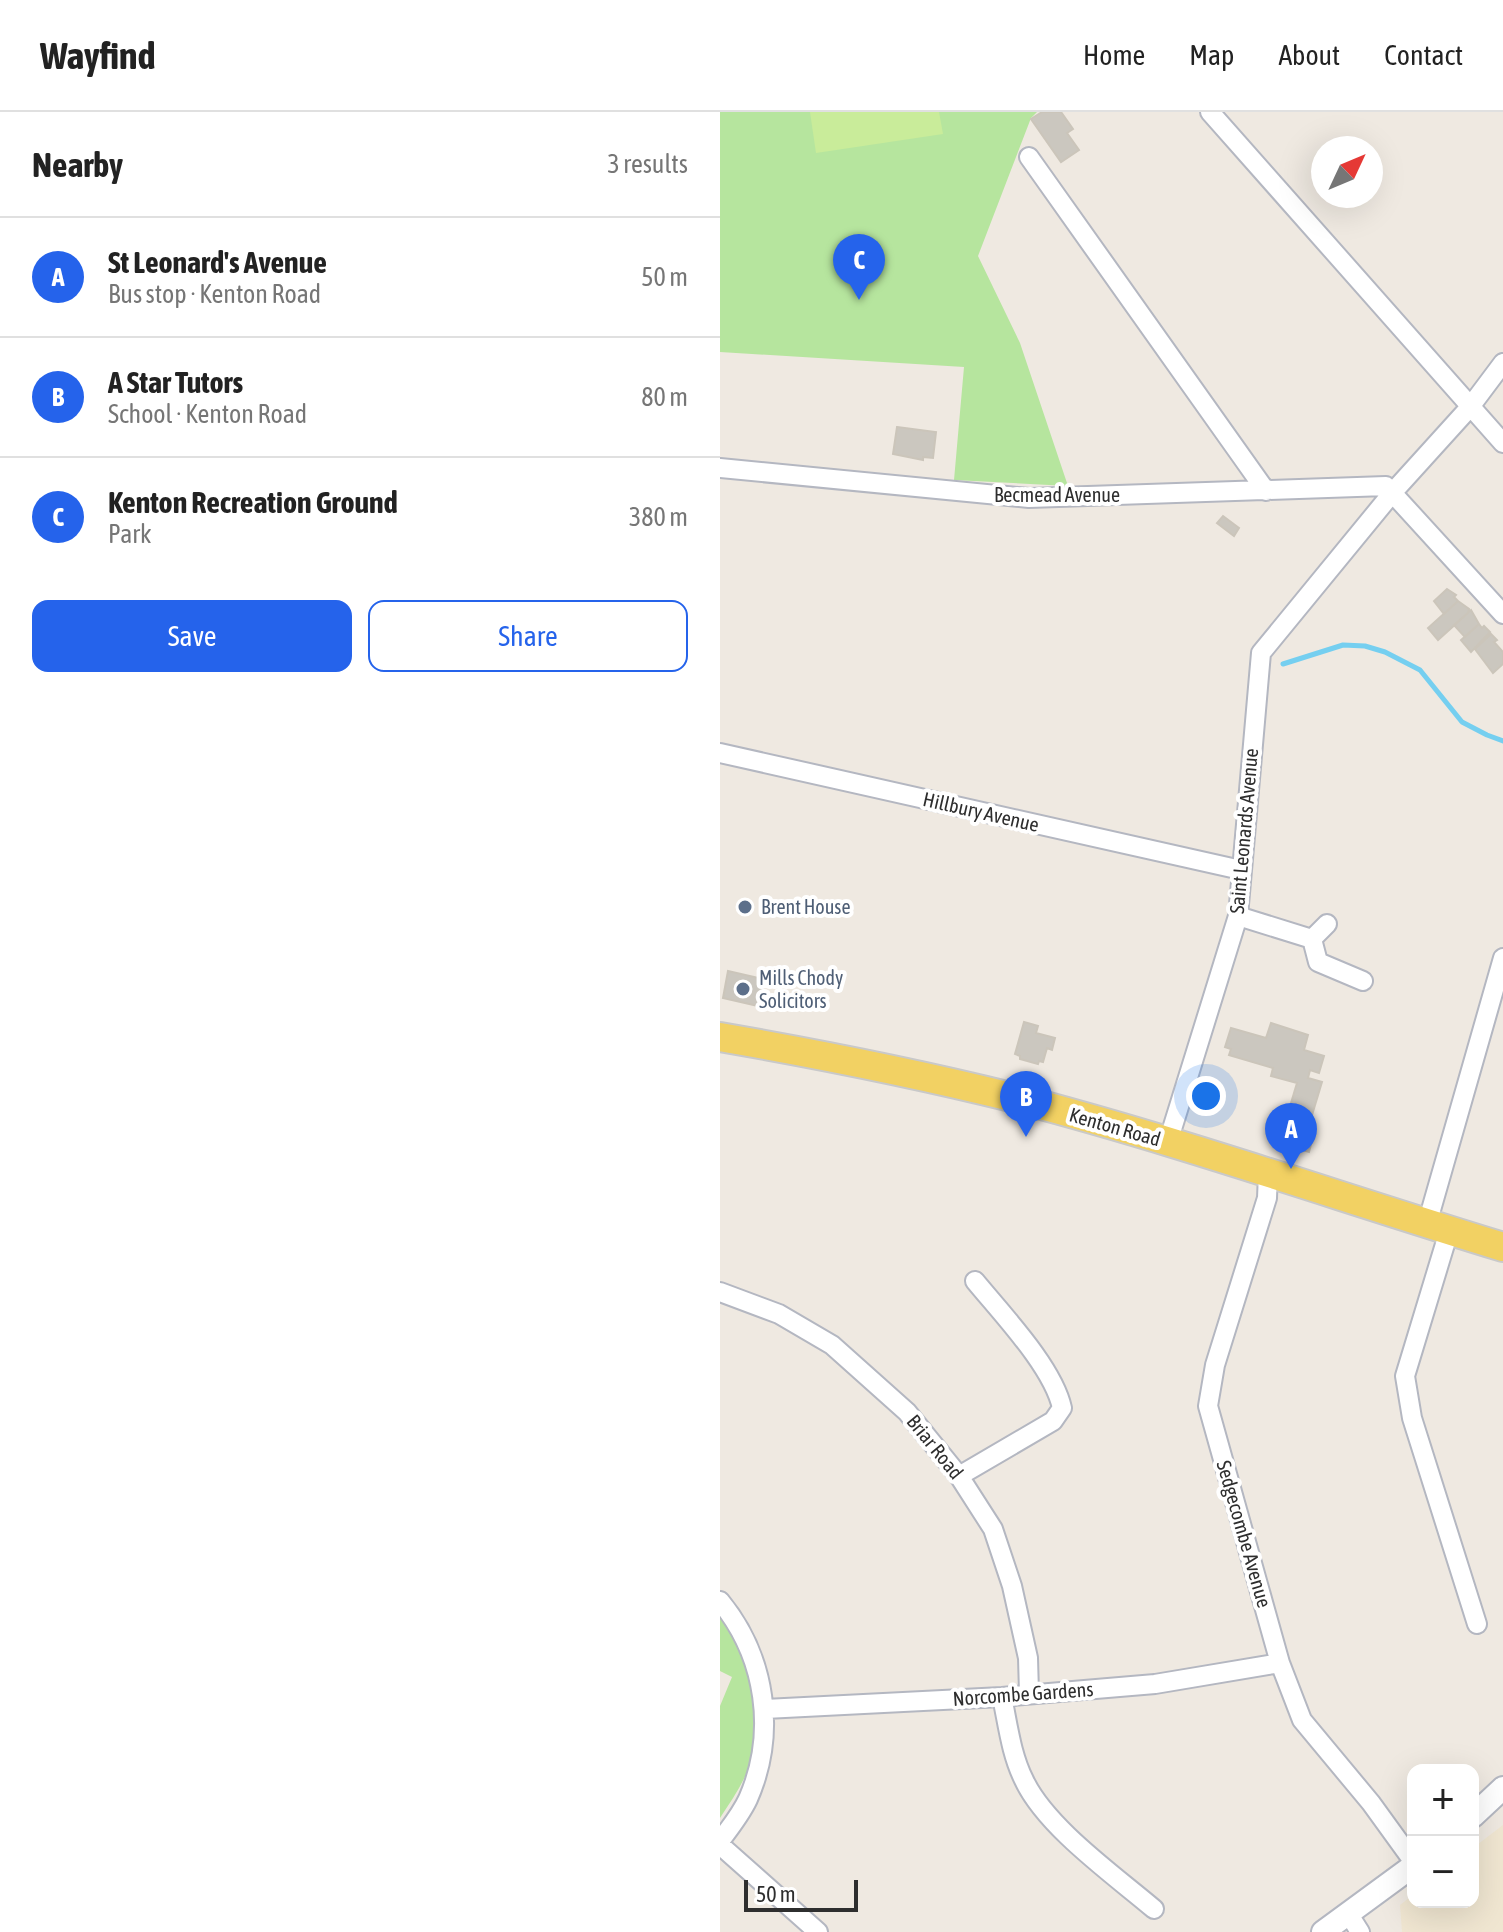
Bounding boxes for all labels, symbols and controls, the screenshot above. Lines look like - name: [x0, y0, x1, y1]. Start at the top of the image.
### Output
- text: Wayfind: [40, 34, 155, 77]
- text: Home: [1083, 39, 1145, 71]
- text: Map: [1189, 39, 1234, 71]
- text: About: [1278, 39, 1340, 71]
- text: Contact: [1384, 39, 1463, 71]
- north arrow: [1311, 136, 1383, 208]
- text: Nearby: [32, 145, 123, 184]
- text: 3 results: [607, 149, 688, 179]
- pin: C: [833, 234, 885, 300]
- text: St Leonard's Avenue: [108, 245, 327, 279]
- text: A: [52, 262, 64, 292]
- text: 50 m: [641, 262, 688, 292]
- text: Bus stop · Kenton Road: [108, 279, 321, 309]
- text: A Star Tutors: [108, 365, 243, 399]
- text: B: [52, 382, 64, 412]
- text: 80 m: [641, 382, 688, 412]
- text: School · Kenton Road: [108, 399, 307, 429]
- street label: Becmead Avenue: [994, 483, 1120, 506]
- text: Kenton Recreation Ground: [108, 485, 398, 519]
- text: C: [52, 502, 64, 532]
- text: 380 m: [629, 502, 688, 532]
- text: Park: [108, 519, 151, 549]
- button: Save: [32, 600, 352, 672]
- button: Share: [368, 600, 688, 672]
- street label: Saint Leonards Avenue: [1225, 747, 1262, 915]
- street label: Hillbury Avenue: [921, 787, 1041, 836]
- place label: Brent House: [761, 895, 850, 918]
- marker: Brent House: [736, 898, 754, 916]
- place label: Mills Chody Solicitors: [759, 966, 843, 1012]
- marker: Mills Chody Solicitors: [734, 980, 752, 998]
- pin: B: [1000, 1071, 1052, 1137]
- your location: [1186, 1076, 1226, 1116]
- street label: Kenton Road: [1067, 1103, 1163, 1150]
- pin: A: [1265, 1103, 1317, 1169]
- street label: Briar Road: [903, 1410, 968, 1483]
- street label: Sedgecombe Avenue: [1212, 1458, 1276, 1610]
- street label: Norcombe Gardens: [952, 1677, 1094, 1710]
- map controls: [1407, 1764, 1479, 1908]
- button: +: [1407, 1764, 1479, 1836]
- button: −: [1407, 1836, 1479, 1908]
- scale bar: [744, 1876, 858, 1912]
- text: 50 m: [756, 1881, 796, 1907]

